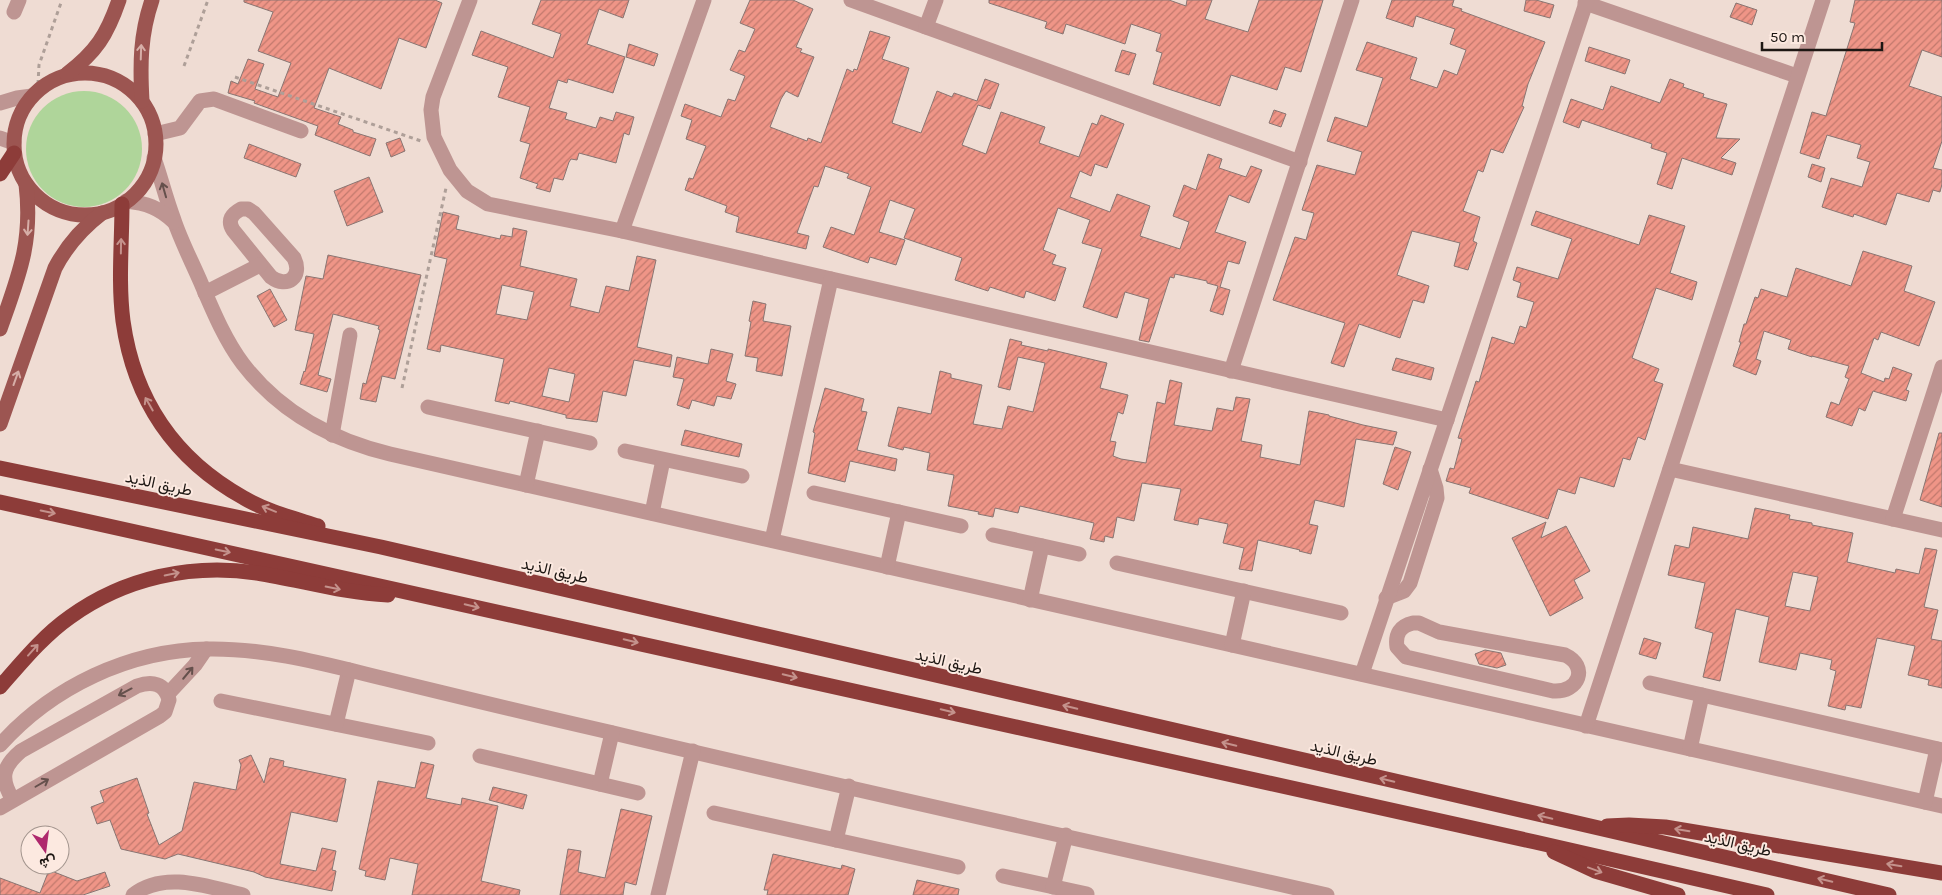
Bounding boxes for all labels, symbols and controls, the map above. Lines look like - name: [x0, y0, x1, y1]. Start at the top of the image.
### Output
- scale bar: [1762, 20, 1882, 52]
- text: 50 m: [1770, 28, 1805, 46]
- one-way arrow: [136, 45, 145, 61]
- one-way arrow: [159, 182, 169, 198]
- one-way arrow: [23, 220, 32, 236]
- one-way arrow: [117, 239, 126, 255]
- one-way arrow: [12, 371, 21, 387]
- one-way arrow: [144, 397, 154, 412]
- street label: طريق الذيد: [123, 467, 194, 501]
- one-way arrow: [262, 503, 277, 513]
- one-way arrow: [39, 508, 55, 517]
- one-way arrow: [215, 547, 231, 556]
- street label: طريق الذيد: [519, 554, 590, 588]
- one-way arrow: [164, 568, 180, 578]
- one-way arrow: [325, 584, 341, 594]
- one-way arrow: [464, 602, 480, 611]
- one-way arrow: [622, 637, 638, 646]
- one-way arrow: [27, 644, 39, 657]
- street label: طريق الذيد: [913, 645, 984, 679]
- one-way arrow: [183, 667, 194, 680]
- one-way arrow: [781, 672, 797, 681]
- one-way arrow: [118, 688, 133, 697]
- one-way arrow: [1063, 702, 1079, 711]
- one-way arrow: [940, 707, 956, 716]
- street label: طريق الذيد: [1308, 736, 1379, 770]
- one-way arrow: [1221, 739, 1237, 748]
- one-way arrow: [1379, 775, 1395, 784]
- one-way arrow: [35, 778, 49, 788]
- one-way arrow: [1538, 812, 1554, 821]
- one-way arrow: [1674, 824, 1690, 834]
- north arrow: [20, 825, 70, 875]
- street label: طريق الذيد: [1702, 827, 1773, 861]
- text: ش: [38, 852, 58, 872]
- one-way arrow: [1886, 860, 1902, 870]
- one-way arrow: [1587, 866, 1602, 875]
- one-way arrow: [1817, 875, 1833, 884]

